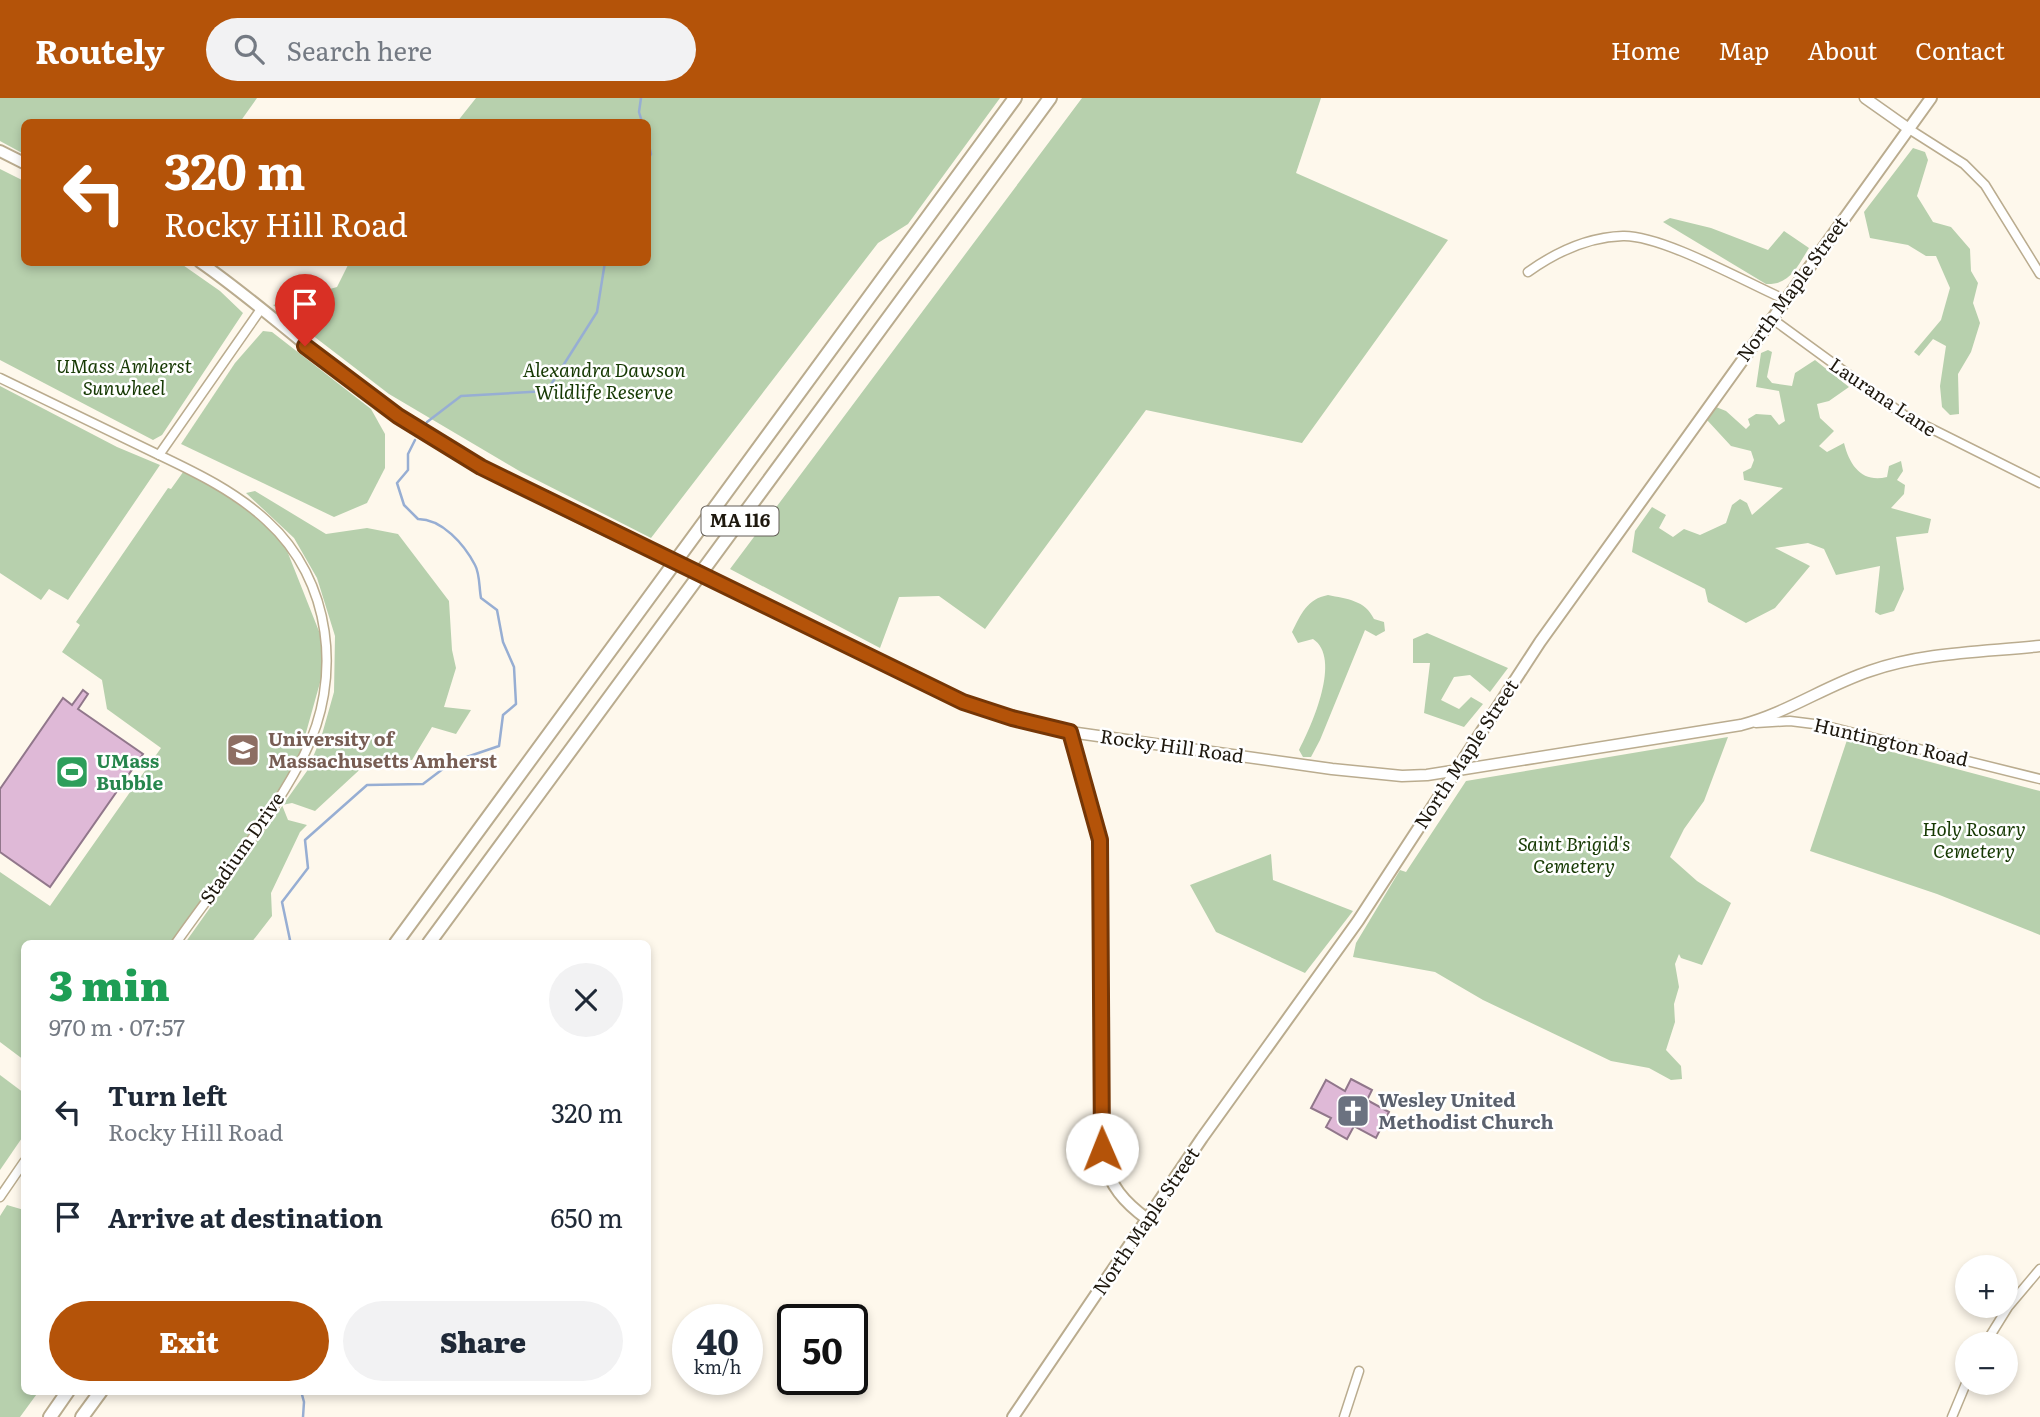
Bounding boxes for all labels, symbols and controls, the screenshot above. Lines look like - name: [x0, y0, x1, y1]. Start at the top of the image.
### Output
- search box: [206, 18, 696, 81]
- text: Routely: [35, 25, 164, 74]
- icon: search: [230, 30, 268, 68]
- text: Search here: [286, 30, 432, 69]
- text: Home: [1611, 32, 1680, 67]
- text: Map: [1718, 32, 1769, 67]
- text: About: [1807, 32, 1877, 67]
- text: Contact: [1915, 32, 2005, 67]
- text: 320 m: [164, 132, 306, 205]
- icon: left: [49, 147, 140, 238]
- text: Rocky Hill Road: [164, 199, 408, 247]
- street label: North Maple Street: [1729, 210, 1854, 367]
- pin: [275, 274, 335, 346]
- icon: arrive: [286, 285, 324, 323]
- street label: Laurana Lane: [1824, 350, 1943, 443]
- park label: UMass Amherst Sunwheel: [56, 351, 193, 401]
- park label: Alexandra Dawson Wildlife Reserve: [522, 355, 686, 405]
- road number: MA 116: [702, 506, 778, 536]
- street label: North Maple Street: [1406, 673, 1524, 834]
- street label: Huntington Road: [1811, 710, 1972, 772]
- street label: Rocky Hill Road: [1098, 721, 1246, 769]
- place label: University of Massachusetts Amherst: [268, 724, 498, 774]
- school or university icon: University of Massachusetts Amherst: [224, 731, 262, 769]
- place label: UMass Bubble: [96, 746, 163, 796]
- sports icon: UMass Bubble: [53, 753, 91, 791]
- street label: Stadium Drive: [192, 786, 290, 909]
- park label: Holy Rosary Cemetery: [1922, 814, 2026, 864]
- park label: Saint Brigid's Cemetery: [1518, 829, 1630, 879]
- text: 3 min: [49, 952, 170, 1014]
- button: close: [549, 963, 623, 1037]
- text: 970 m · 07:57: [49, 1009, 185, 1043]
- text: Turn left: [108, 1075, 227, 1114]
- place label: Wesley United Methodist Church: [1378, 1085, 1554, 1135]
- text: 320 m: [551, 1092, 623, 1131]
- church icon: Wesley United Methodist Church: [1334, 1092, 1372, 1130]
- icon: left: [49, 1093, 87, 1131]
- position arrow: [1065, 1112, 1139, 1186]
- text: Rocky Hill Road: [108, 1114, 283, 1148]
- street label: North Maple Street: [1085, 1141, 1205, 1300]
- text: Arrive at destination: [108, 1197, 383, 1236]
- text: 650 m: [550, 1197, 623, 1236]
- icon: arrive: [49, 1198, 87, 1236]
- map controls: [1955, 1255, 2018, 1395]
- button: +: [1955, 1255, 2018, 1318]
- button: Exit: [49, 1301, 329, 1381]
- button: Share: [343, 1301, 623, 1381]
- speed limit sign: 50: [777, 1304, 868, 1395]
- text: 40: [696, 1314, 739, 1366]
- button: −: [1955, 1332, 2018, 1395]
- text: km/h: [694, 1353, 741, 1380]

